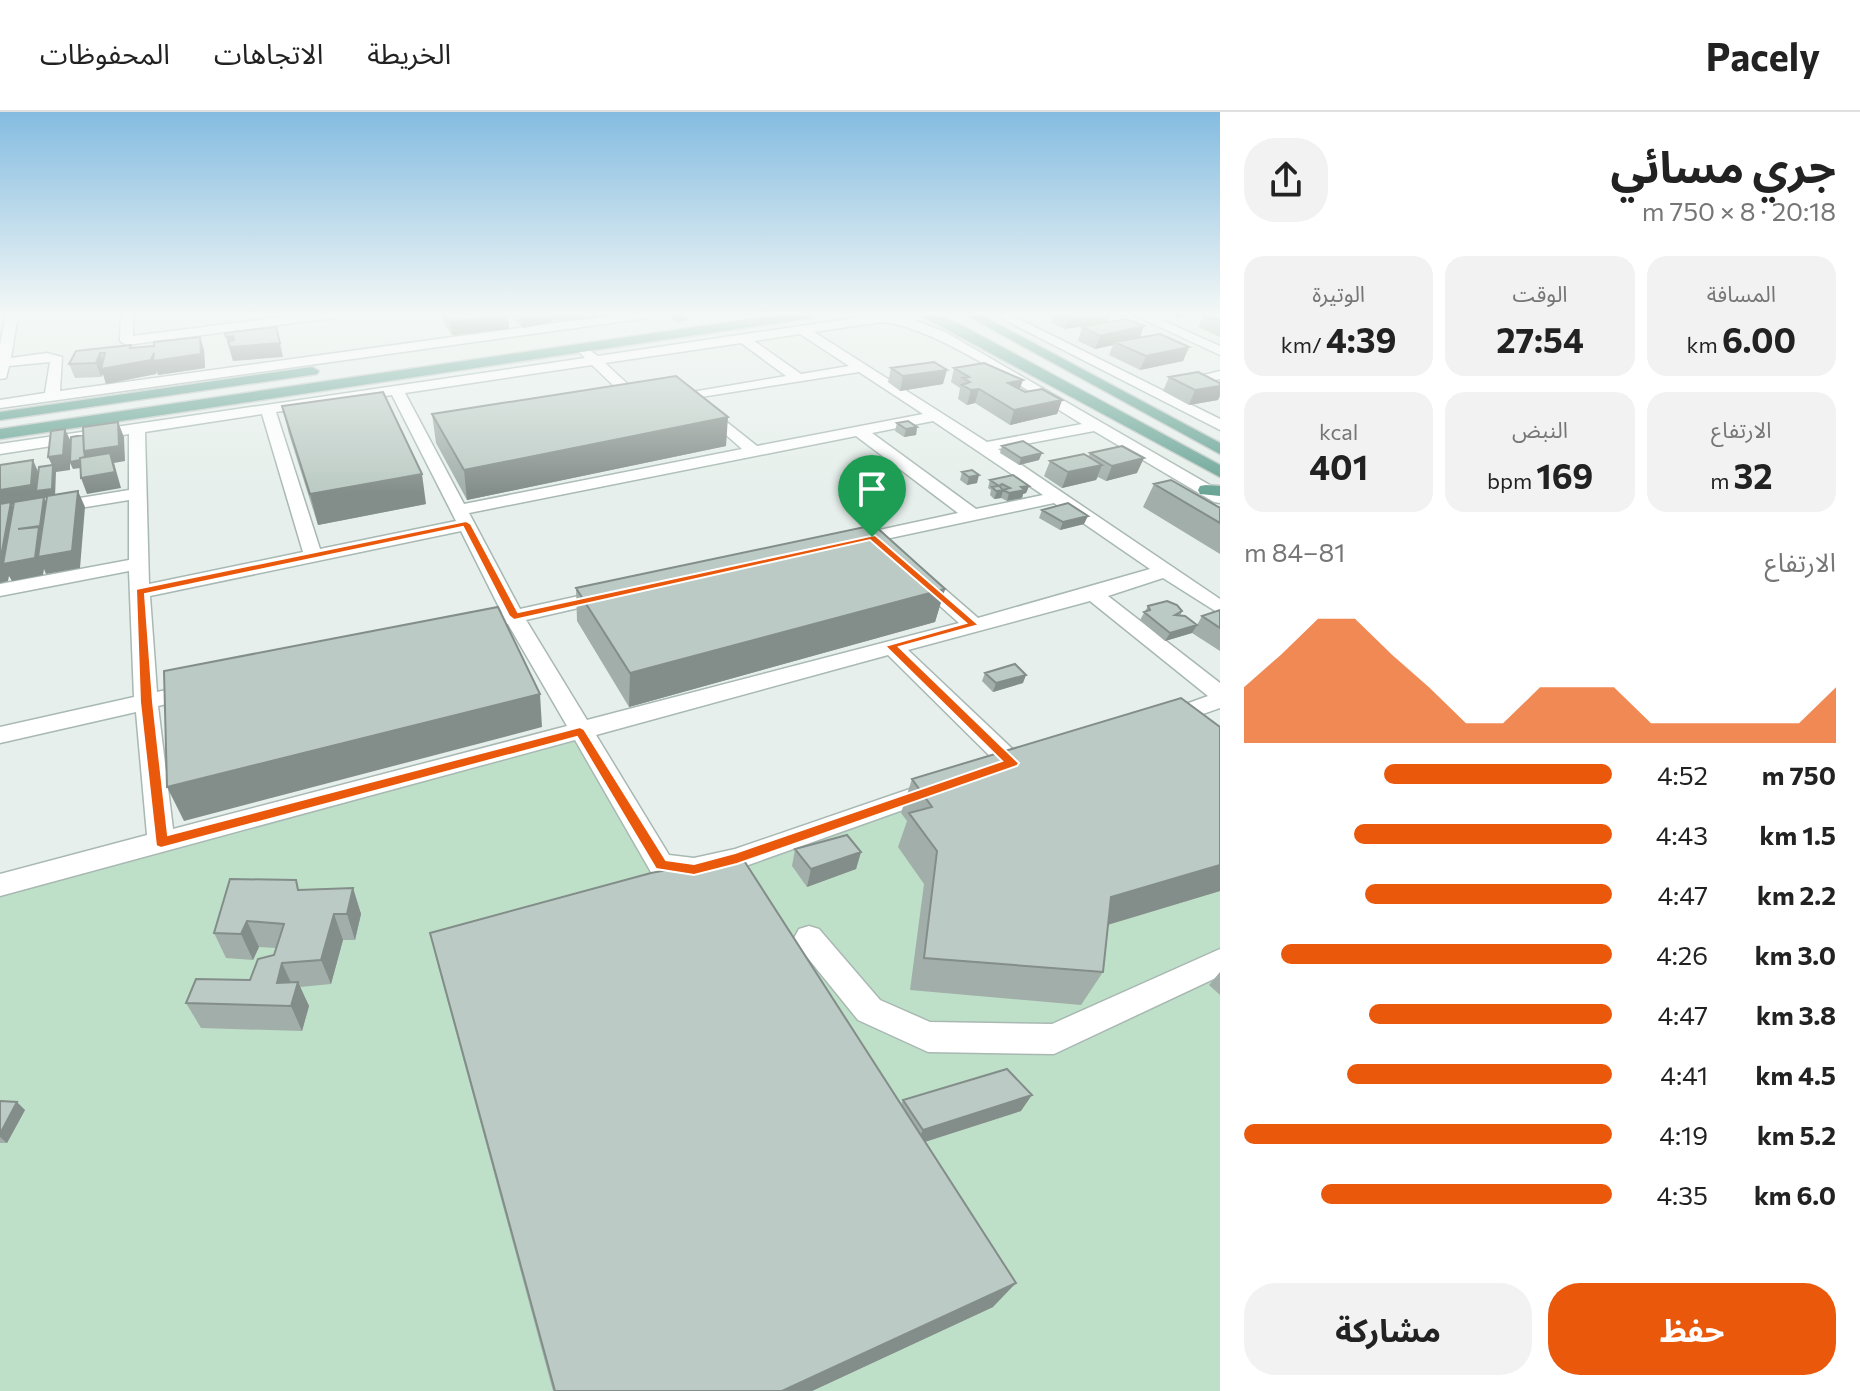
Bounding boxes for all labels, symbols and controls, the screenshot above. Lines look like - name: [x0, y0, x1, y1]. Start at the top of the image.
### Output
- text: Pacely: [1706, 32, 1820, 79]
- text: المحفوظات: [40, 36, 170, 70]
- text: الاتجاهات: [214, 36, 323, 70]
- text: الخريطة: [367, 36, 451, 70]
- button: share: [1244, 138, 1328, 222]
- text: جري مسائي: [1610, 138, 1836, 192]
- text: 20:18 · 8 × 750 m: [1642, 195, 1836, 226]
- text: الوتيرة: [1312, 280, 1365, 307]
- text: الوقت: [1512, 280, 1568, 307]
- text: المسافة: [1707, 280, 1776, 307]
- text: 4:39: [1326, 318, 1397, 360]
- text: 27:54: [1496, 318, 1584, 360]
- text: 6.00: [1722, 318, 1796, 360]
- text: /km: [1281, 331, 1326, 358]
- text: km: [1687, 331, 1722, 358]
- text: النبض: [1512, 416, 1568, 443]
- text: الارتفاع: [1711, 416, 1772, 443]
- text: kcal: [1319, 418, 1358, 445]
- text: 401: [1309, 445, 1368, 487]
- text: 169: [1536, 454, 1593, 496]
- text: 32: [1734, 454, 1773, 496]
- pin: [838, 455, 906, 537]
- icon: arrive: [850, 467, 894, 511]
- text: bpm: [1487, 467, 1536, 494]
- text: m: [1710, 467, 1734, 494]
- text: 81–84 m: [1244, 536, 1345, 567]
- text: الارتفاع: [1765, 546, 1836, 577]
- text: 4:52: [1657, 759, 1708, 790]
- text: 750 m: [1762, 759, 1836, 790]
- text: 4:43: [1656, 819, 1708, 850]
- text: 1.5 km: [1760, 819, 1836, 850]
- text: 4:47: [1657, 879, 1708, 910]
- text: 2.2 km: [1757, 879, 1836, 910]
- text: 4:26: [1656, 939, 1708, 970]
- text: 3.0 km: [1755, 939, 1836, 970]
- text: 4:47: [1657, 999, 1708, 1030]
- text: 3.8 km: [1756, 999, 1836, 1030]
- text: 4:41: [1660, 1059, 1708, 1090]
- text: 4.5 km: [1756, 1059, 1836, 1090]
- text: 4:19: [1659, 1119, 1708, 1150]
- text: 5.2 km: [1757, 1119, 1836, 1150]
- text: 4:35: [1656, 1179, 1708, 1210]
- text: 6.0 km: [1754, 1179, 1836, 1210]
- button: مشاركة: [1244, 1283, 1532, 1375]
- button: حفظ: [1548, 1283, 1836, 1375]

